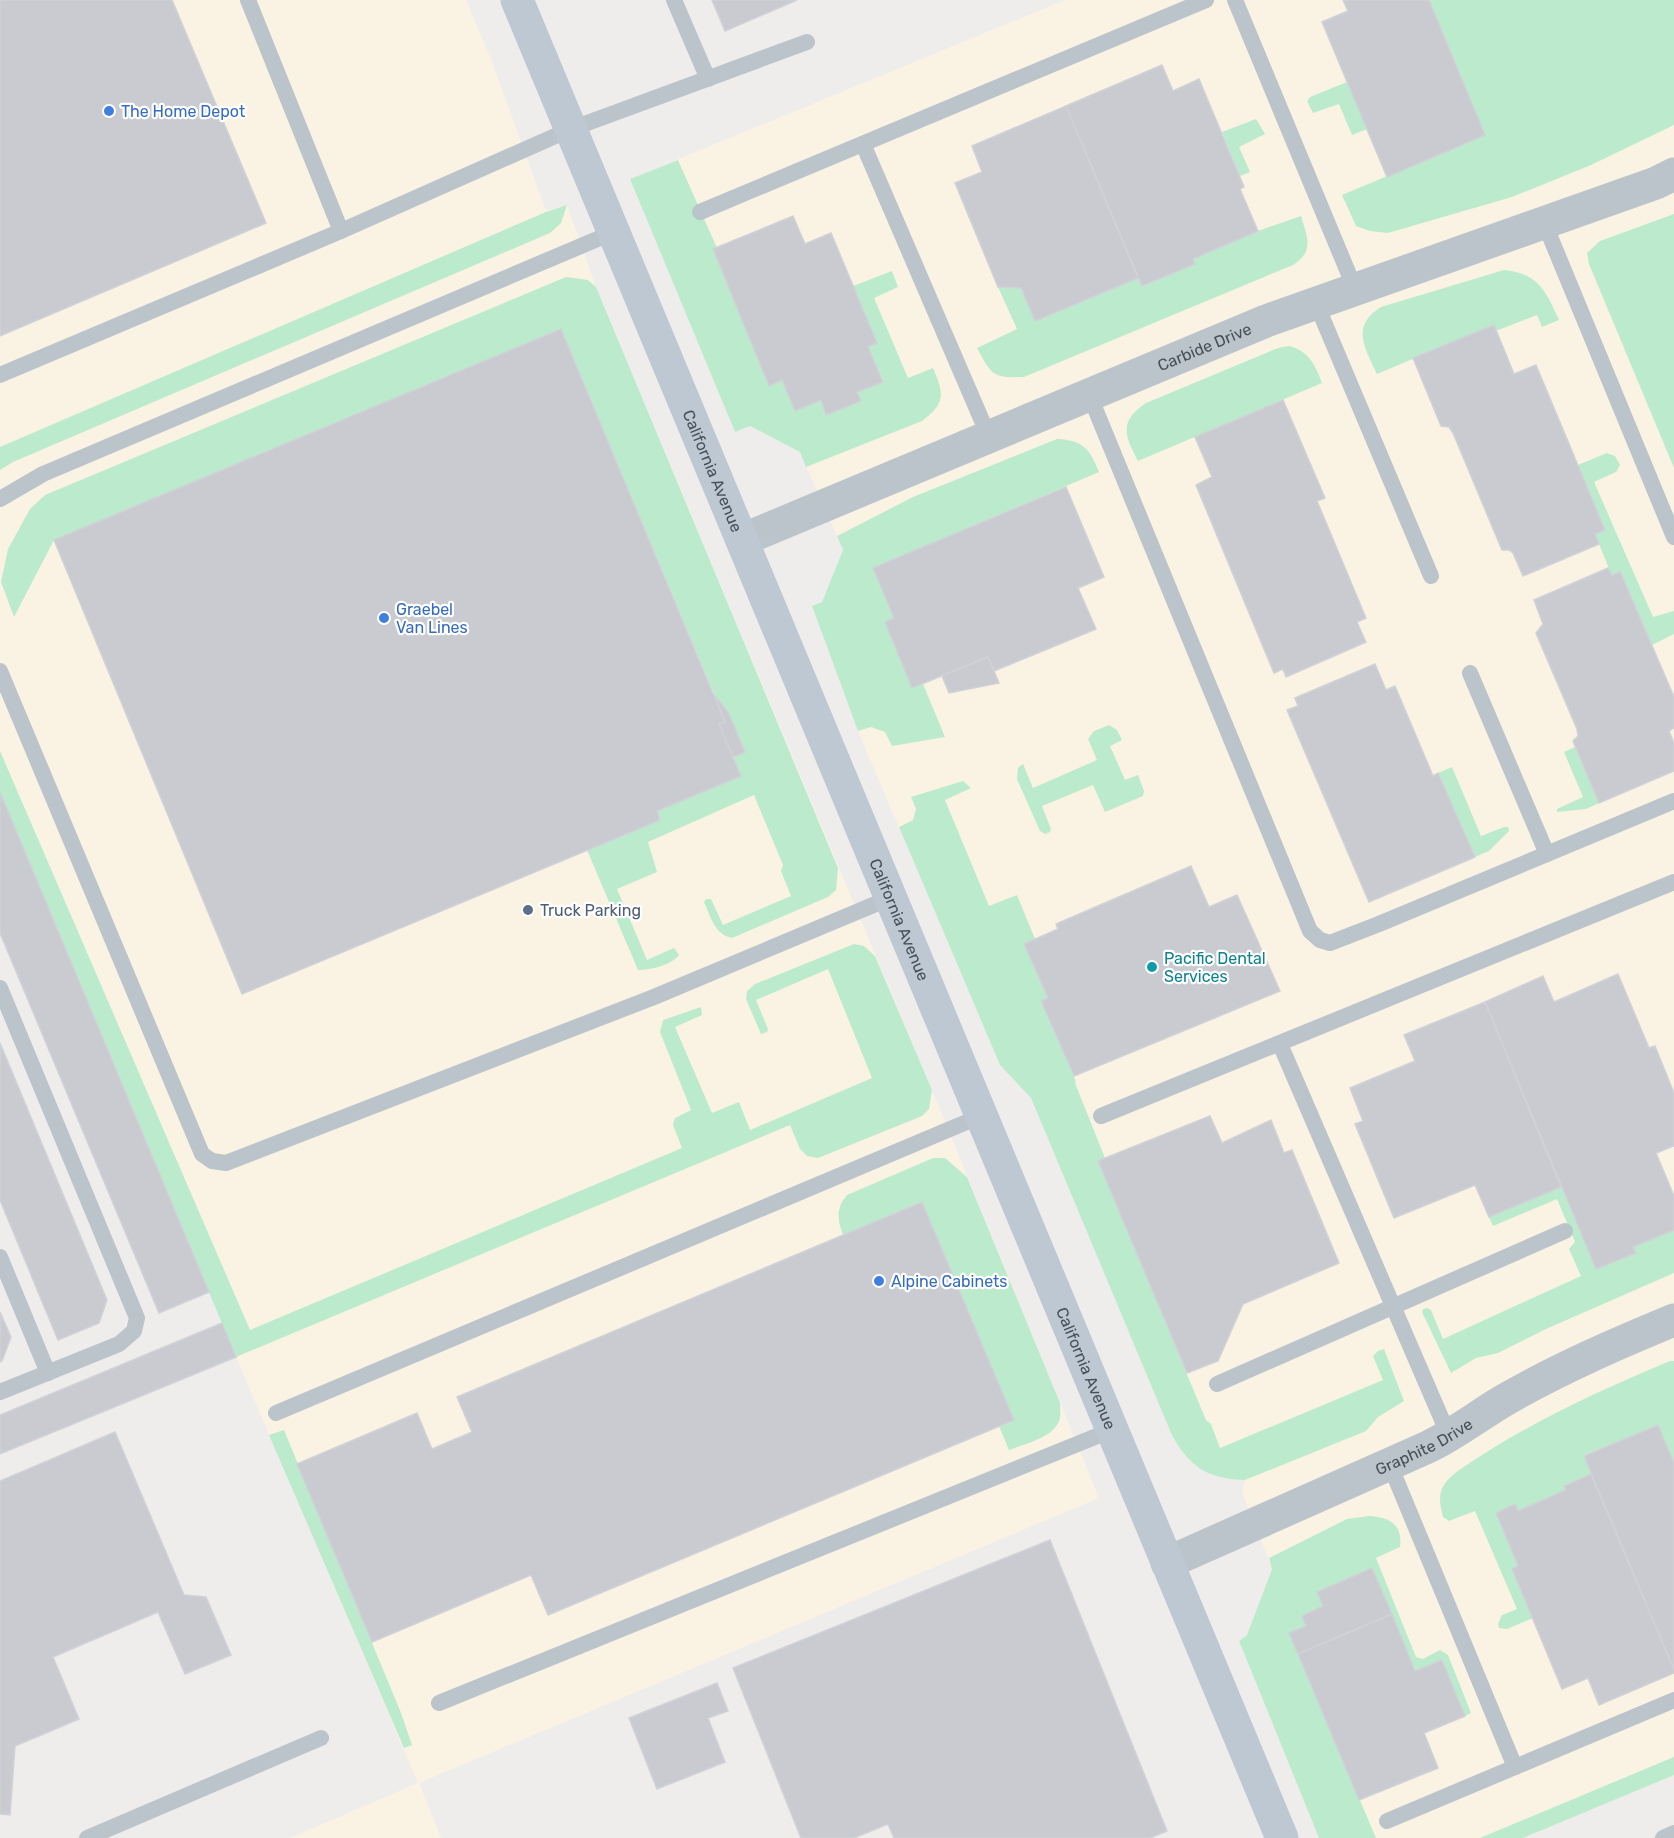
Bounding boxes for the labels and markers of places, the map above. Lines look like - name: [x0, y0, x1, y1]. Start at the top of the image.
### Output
- place label: The Home Depot: [121, 102, 245, 121]
- marker: The Home Depot: [102, 104, 116, 118]
- place label: Graebel Van Lines: [396, 600, 468, 637]
- marker: Graebel Van Lines: [377, 611, 391, 625]
- place label: Truck Parking: [540, 901, 641, 920]
- marker: Truck Parking: [521, 903, 535, 917]
- place label: Pacific Dental Services: [1164, 949, 1266, 986]
- marker: Pacific Dental Services: [1145, 960, 1159, 974]
- place label: Alpine Cabinets: [891, 1272, 1008, 1291]
- marker: Alpine Cabinets: [872, 1274, 886, 1288]

